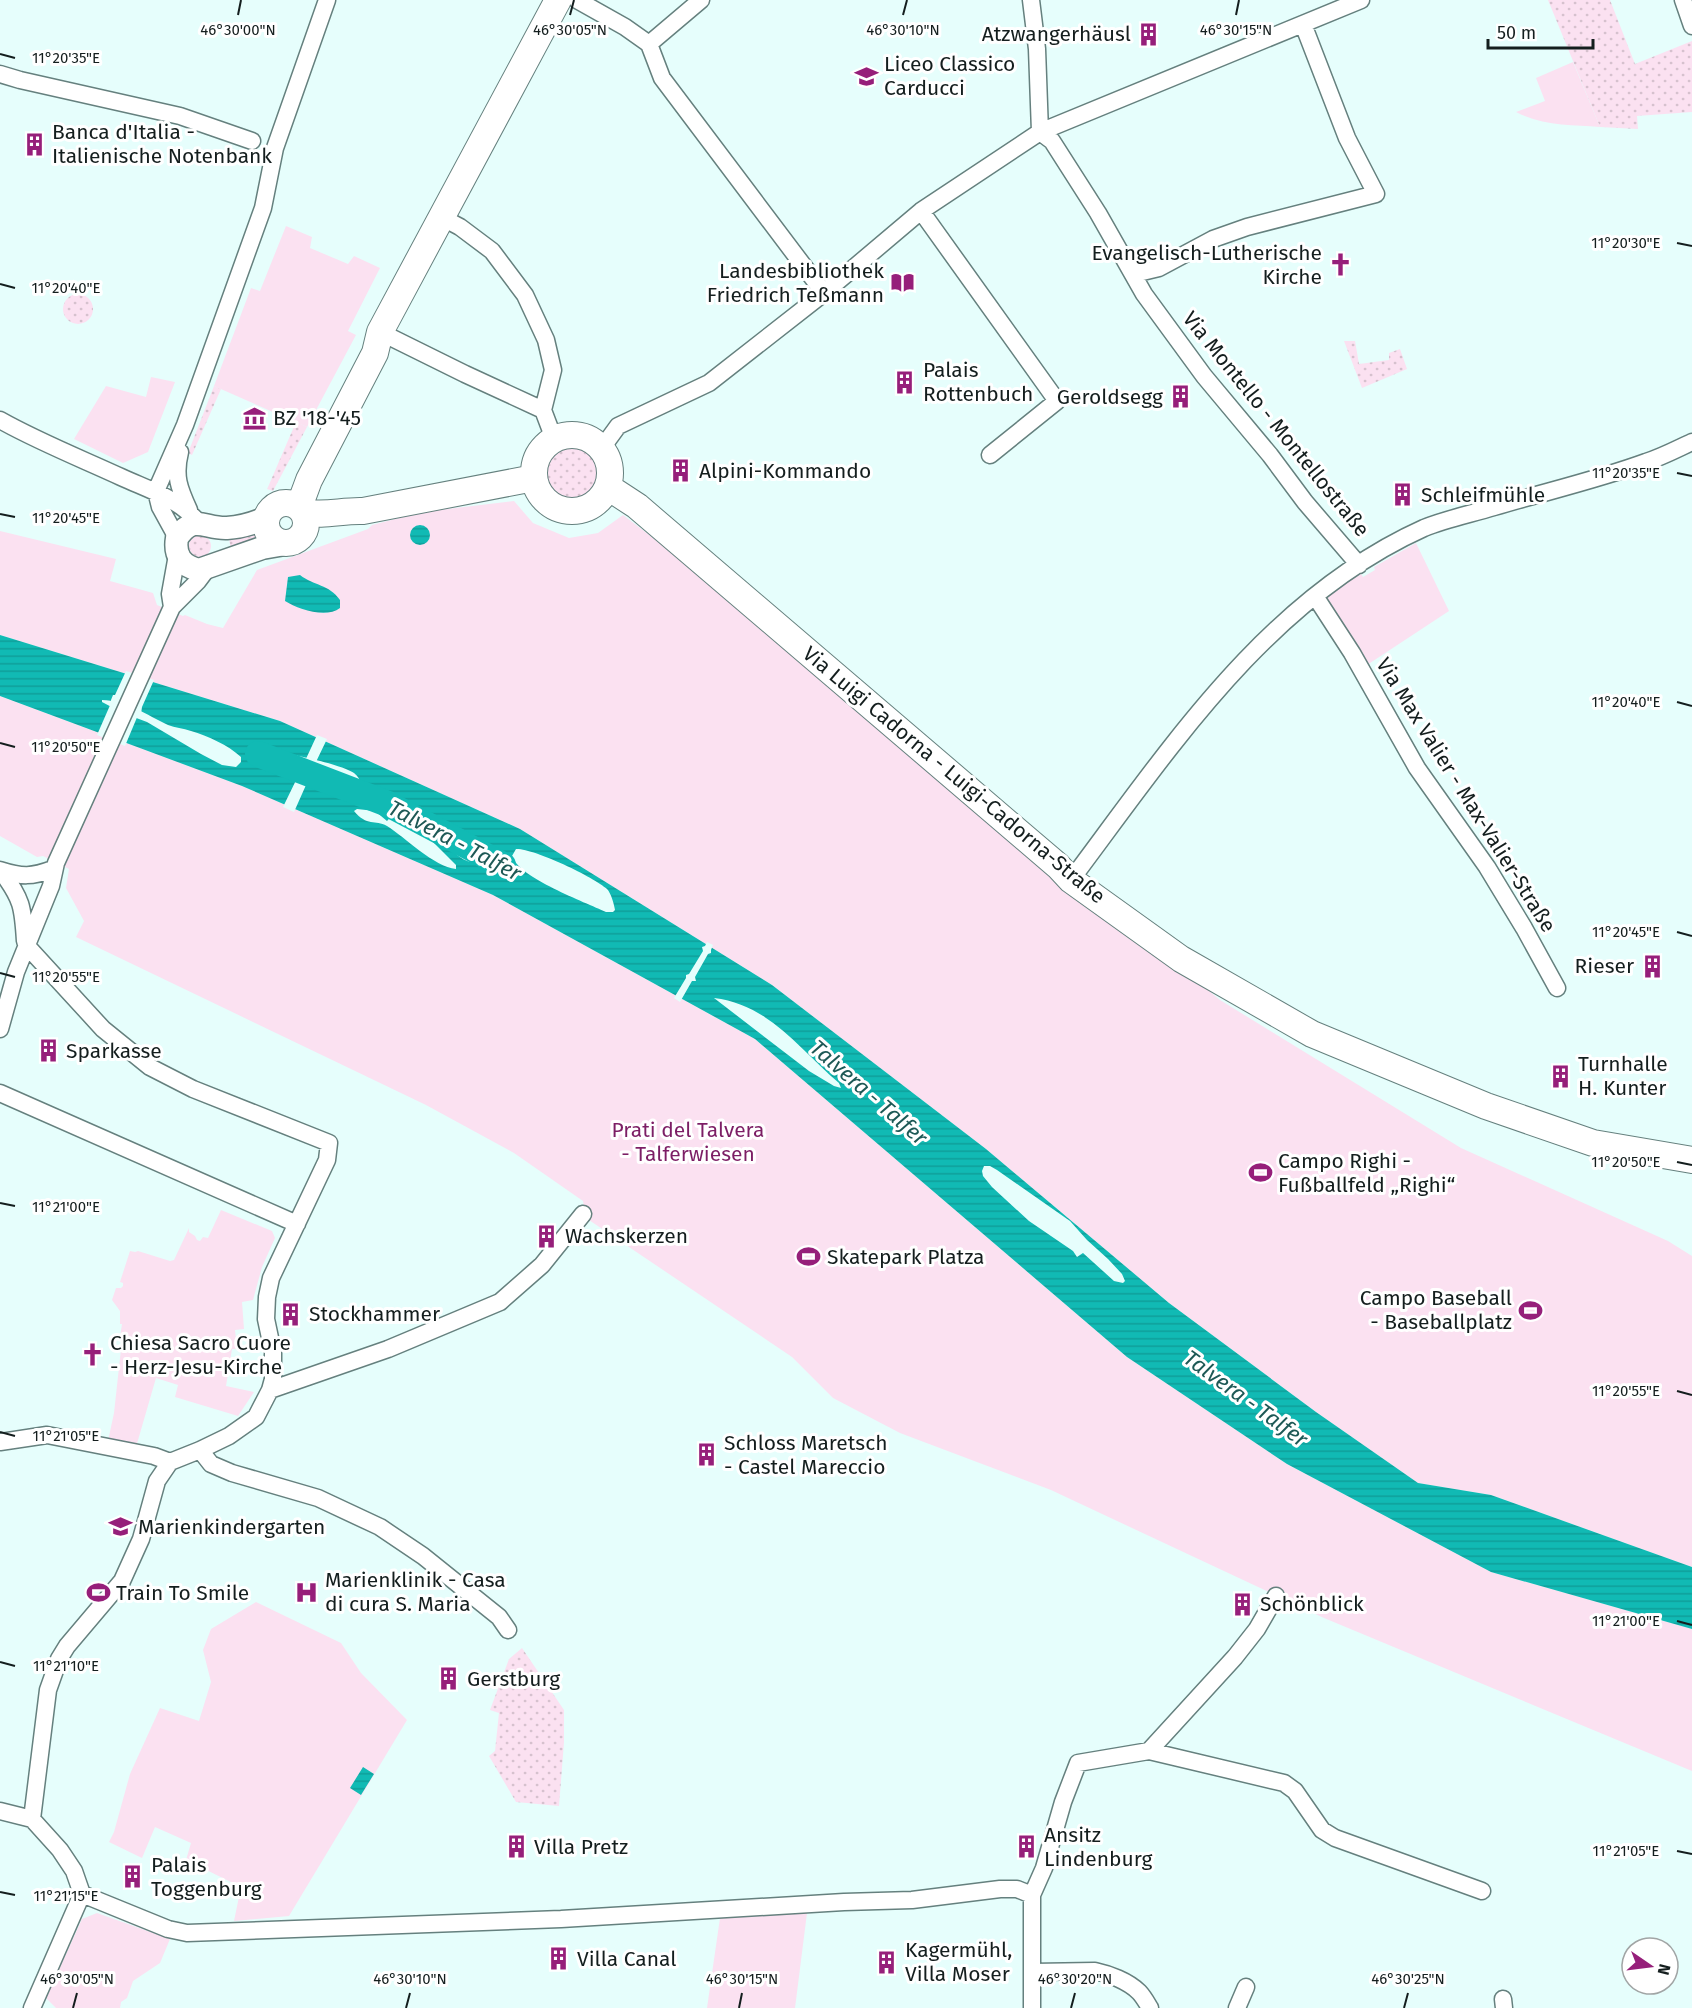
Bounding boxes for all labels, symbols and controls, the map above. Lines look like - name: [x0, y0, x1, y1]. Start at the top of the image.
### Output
- scale bar: [1488, 12, 1593, 50]
- text: 46°30'00"N: [200, 21, 276, 39]
- text: 46°30'05"N: [533, 21, 607, 39]
- text: 46°30'10"N: [866, 21, 940, 39]
- place label: Atzwangerhäusl: [982, 21, 1131, 47]
- building icon: Atzwangerhäusl: [1136, 21, 1162, 47]
- text: 46°30'15"N: [1200, 21, 1272, 39]
- text: 50 m: [1497, 22, 1536, 44]
- text: 11°20'35"E: [32, 49, 100, 67]
- place label: Liceo Classico Carducci: [884, 51, 1015, 101]
- school or university icon: Liceo Classico Carducci: [853, 63, 879, 89]
- place label: Banca d'Italia - Italienische Notenbank: [52, 119, 272, 169]
- building icon: Banca d'Italia - Italienische Notenbank: [21, 131, 47, 157]
- text: 11°20'30"E: [1591, 234, 1661, 252]
- place label: Evangelisch-Lutherische Kirche: [1091, 240, 1322, 290]
- church icon: Evangelisch-Lutherische Kirche: [1327, 252, 1353, 278]
- place label: Landesbibliothek Friedrich Teßmann: [707, 258, 884, 308]
- library icon: Landesbibliothek Friedrich Teßmann: [889, 270, 915, 296]
- text: 11°20'40"E: [31, 279, 101, 297]
- street label: Via Montello - Montellostraße: [1177, 306, 1375, 542]
- place label: Palais Rottenbuch: [923, 357, 1033, 407]
- building icon: Palais Rottenbuch: [892, 369, 918, 395]
- place label: Geroldsegg: [1057, 384, 1163, 410]
- building icon: Geroldsegg: [1168, 384, 1194, 410]
- museum icon: BZ '18-'45: [242, 405, 268, 431]
- place label: BZ '18-'45: [273, 405, 361, 431]
- building icon: Alpini-Kommando: [668, 458, 694, 484]
- place label: Alpini-Kommando: [699, 458, 871, 484]
- text: 11°20'35"E: [1592, 464, 1660, 482]
- building icon: Schleifmühle: [1390, 482, 1416, 508]
- place label: Schleifmühle: [1421, 482, 1545, 508]
- text: 11°20'45"E: [32, 509, 100, 527]
- street label: Via Luigi Cadorna - Luigi-Cadorna-Straße: [797, 641, 1111, 909]
- street label: Via Max Valier - Max-Valier-Straße: [1370, 653, 1562, 937]
- text: 11°20'40"E: [1591, 693, 1661, 711]
- text: 11°20'50"E: [31, 738, 101, 756]
- water label: Talvera - Talfer: [384, 794, 526, 887]
- text: 11°20'45"E: [1592, 923, 1660, 941]
- place label: Rieser: [1575, 953, 1634, 979]
- building icon: Rieser: [1639, 953, 1665, 979]
- text: 11°20'55"E: [32, 968, 100, 986]
- water label: Talvera - Talfer: [804, 1034, 933, 1151]
- building icon: Sparkasse: [35, 1038, 61, 1064]
- place label: Sparkasse: [66, 1038, 162, 1064]
- place label: Turnhalle H. Kunter: [1578, 1051, 1668, 1101]
- building icon: Turnhalle H. Kunter: [1547, 1063, 1573, 1089]
- park label: Prati del Talvera - Talferwiesen: [612, 1117, 764, 1167]
- place label: Campo Righi - Fußballfeld „Righi“: [1278, 1148, 1455, 1198]
- text: 11°20'50"E: [1591, 1153, 1661, 1171]
- sports icon: Campo Righi - Fußballfeld „Righi“: [1247, 1160, 1273, 1186]
- text: 11°21'00"E: [32, 1198, 100, 1216]
- building icon: Wachskerzen: [534, 1223, 560, 1249]
- place label: Wachskerzen: [565, 1223, 688, 1249]
- sports icon: Skatepark Platza: [796, 1244, 822, 1270]
- place label: Skatepark Platza: [827, 1244, 984, 1270]
- place label: Campo Baseball - Baseballplatz: [1360, 1285, 1512, 1335]
- sports icon: Campo Baseball - Baseballplatz: [1517, 1297, 1543, 1323]
- building icon: Stockhammer: [278, 1301, 304, 1327]
- place label: Stockhammer: [309, 1301, 440, 1327]
- place label: Chiesa Sacro Cuore - Herz-Jesu-Kirche: [110, 1330, 291, 1380]
- church icon: Chiesa Sacro Cuore - Herz-Jesu-Kirche: [79, 1342, 105, 1368]
- water label: Talvera - Talfer: [1178, 1344, 1313, 1453]
- text: 11°20'55"E: [1592, 1382, 1660, 1400]
- text: 11°21'05"E: [33, 1427, 99, 1445]
- place label: Schloss Maretsch - Castel Mareccio: [724, 1430, 887, 1480]
- building icon: Schloss Maretsch - Castel Mareccio: [693, 1442, 719, 1468]
- school or university icon: Marienkindergarten: [107, 1514, 133, 1540]
- place label: Marienkindergarten: [138, 1514, 325, 1540]
- place label: Marienklinik - Casa di cura S. Maria: [325, 1567, 506, 1617]
- hospital icon: Marienklinik - Casa di cura S. Maria: [294, 1579, 320, 1605]
- sports icon: Train To Smile: [85, 1580, 111, 1606]
- place label: Train To Smile: [116, 1580, 249, 1606]
- building icon: Schönblick: [1229, 1591, 1255, 1617]
- place label: Schönblick: [1260, 1591, 1364, 1617]
- text: 11°21'00"E: [1592, 1612, 1660, 1630]
- text: 11°21'10"E: [33, 1657, 99, 1675]
- building icon: Gerstburg: [436, 1666, 462, 1692]
- place label: Gerstburg: [467, 1666, 560, 1692]
- place label: Ansitz Lindenburg: [1044, 1822, 1152, 1872]
- building icon: Villa Pretz: [503, 1834, 529, 1860]
- place label: Villa Pretz: [534, 1834, 628, 1860]
- building icon: Ansitz Lindenburg: [1013, 1834, 1039, 1860]
- text: 11°21'05"E: [1593, 1842, 1659, 1860]
- place label: Palais Toggenburg: [151, 1852, 262, 1902]
- building icon: Palais Toggenburg: [120, 1864, 146, 1890]
- text: 11°21'15"E: [33, 1887, 99, 1905]
- north arrow: [1620, 1936, 1680, 1996]
- place label: Kagermühl, Villa Moser: [905, 1937, 1012, 1987]
- building icon: Villa Canal: [546, 1946, 572, 1972]
- place label: Villa Canal: [577, 1946, 676, 1972]
- building icon: Kagermühl, Villa Moser: [874, 1949, 900, 1975]
- text: N: [1654, 1962, 1675, 1977]
- text: 46°30'05"N: [40, 1970, 114, 1988]
- text: 46°30'10"N: [373, 1970, 447, 1988]
- text: 46°30'15"N: [706, 1970, 778, 1988]
- text: 46°30'20"N: [1038, 1970, 1112, 1988]
- text: 46°30'25"N: [1371, 1970, 1445, 1988]

